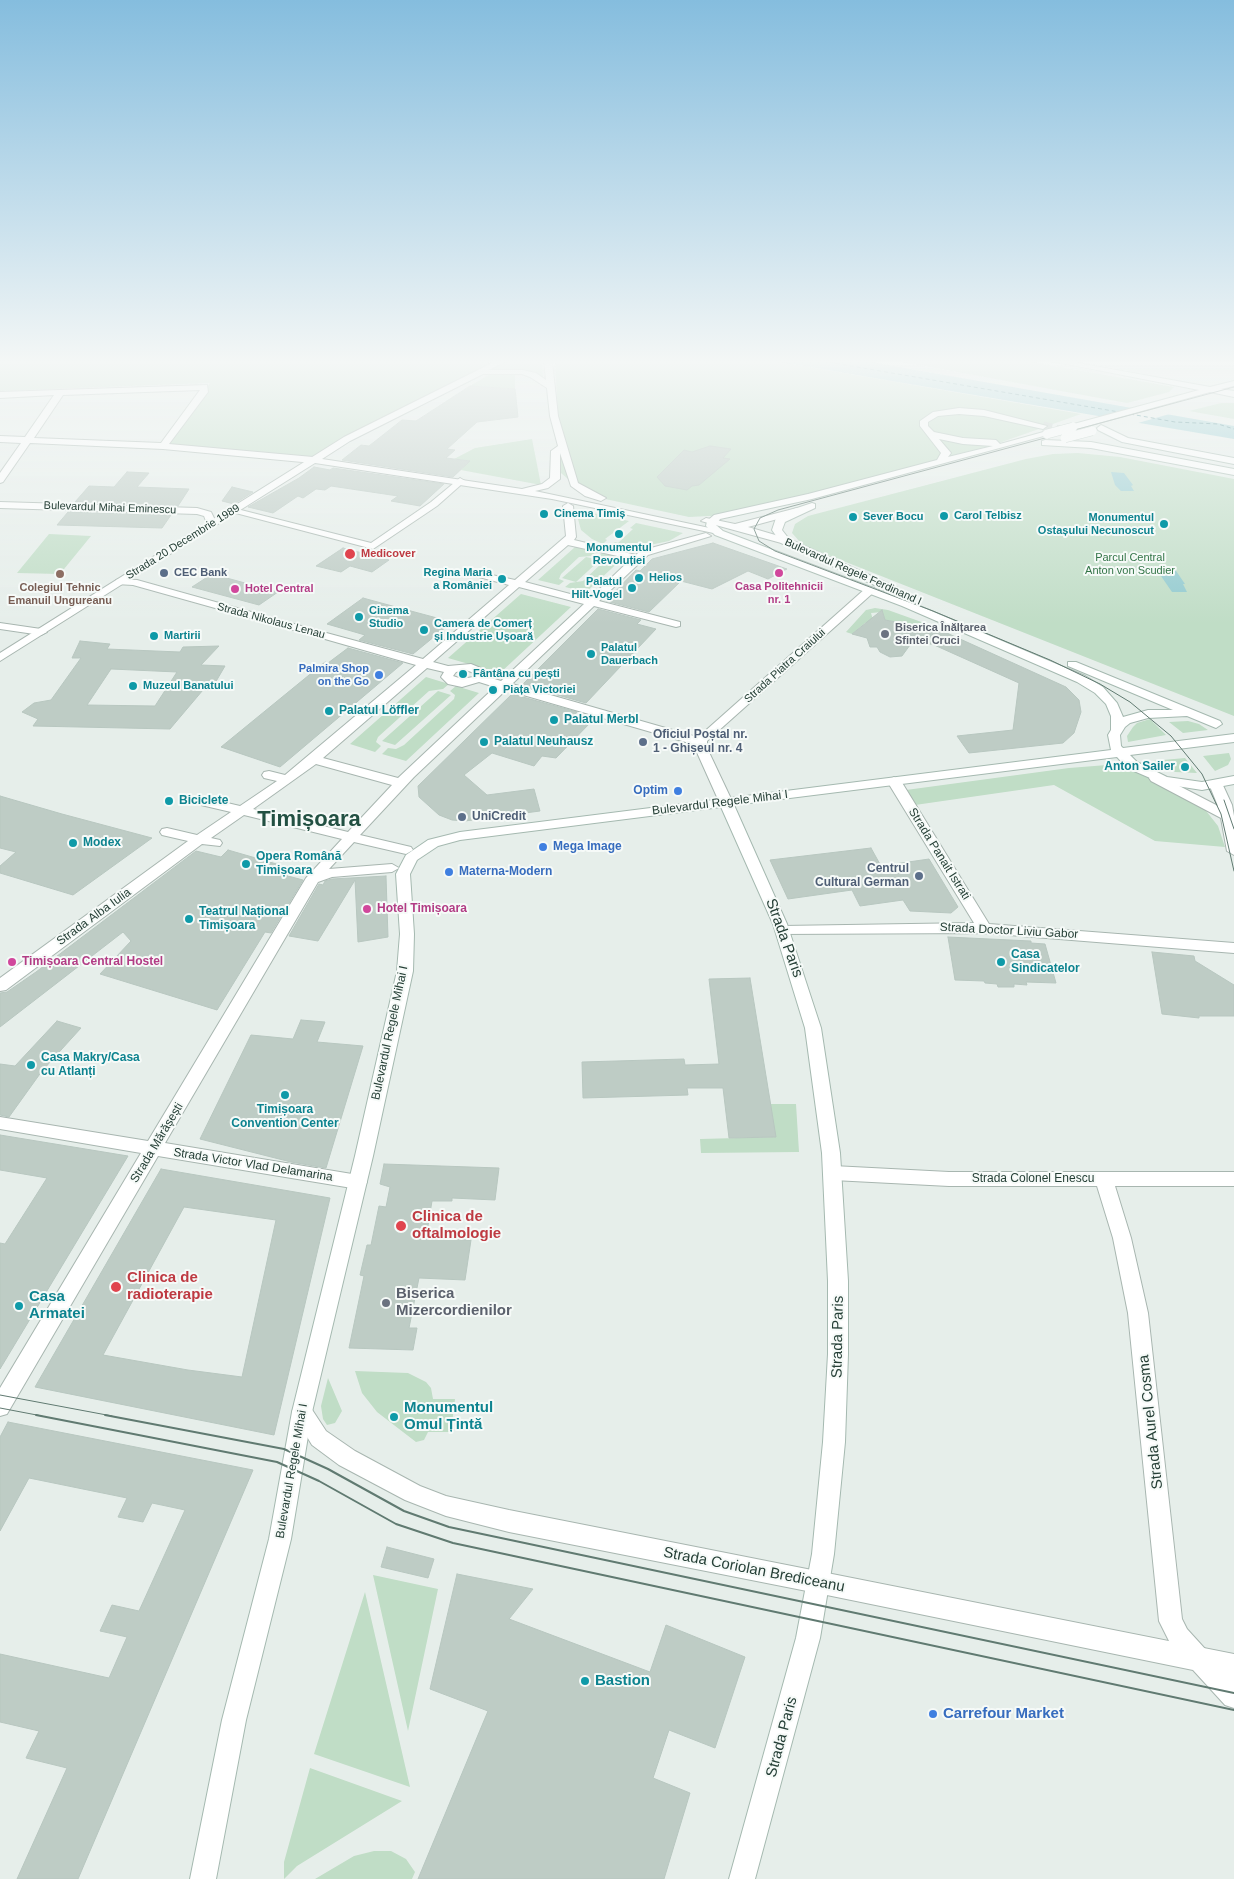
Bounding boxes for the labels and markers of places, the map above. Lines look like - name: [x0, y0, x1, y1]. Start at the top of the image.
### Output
- place label: Cinema Timiș: [554, 507, 625, 521]
- marker: Cinema Timiș: [538, 508, 550, 520]
- place label: Carol Telbisz: [954, 509, 1022, 523]
- place label: Sever Bocu: [863, 510, 924, 524]
- marker: Carol Telbisz: [938, 510, 950, 522]
- marker: Sever Bocu: [847, 511, 859, 523]
- place label: Monumentul Ostașului Necunoscut: [1038, 511, 1154, 537]
- marker: Monumentul Ostașului Necunoscut: [1158, 518, 1170, 530]
- marker: Monumentul Revoluției: [613, 528, 625, 540]
- place label: Monumentul Revoluției: [586, 541, 652, 567]
- marker: Medicover: [343, 547, 357, 561]
- place label: Medicover: [361, 547, 415, 561]
- place label: CEC Bank: [174, 566, 227, 580]
- place label: Regina Maria a României: [424, 566, 492, 592]
- marker: CEC Bank: [158, 567, 170, 579]
- marker: Casa Politehnicii nr. 1: [773, 567, 785, 579]
- marker: Colegiul Tehnic Emanuil Ungureanu: [54, 568, 66, 580]
- place label: Helios: [649, 571, 682, 585]
- marker: Helios: [633, 572, 645, 584]
- marker: Regina Maria a României: [496, 573, 508, 585]
- place label: Palatul Hilt-Vogel: [571, 575, 622, 601]
- place label: Casa Politehnicii nr. 1: [735, 580, 823, 606]
- place label: Colegiul Tehnic Emanuil Ungureanu: [8, 581, 112, 607]
- place label: Hotel Central: [245, 582, 313, 596]
- marker: Palatul Hilt-Vogel: [626, 582, 638, 594]
- marker: Hotel Central: [229, 583, 241, 595]
- place label: Cinema Studio: [369, 604, 409, 630]
- marker: Cinema Studio: [353, 611, 365, 623]
- place label: Camera de Comerț și Industrie Ușoară: [434, 617, 533, 643]
- place label: Biserica Înălțarea Sfintei Cruci: [895, 621, 986, 647]
- marker: Camera de Comerț și Industrie Ușoară: [418, 624, 430, 636]
- marker: Biserica Înălțarea Sfintei Cruci: [879, 628, 891, 640]
- place label: Martirii: [164, 629, 201, 643]
- marker: Martirii: [148, 630, 160, 642]
- place label: Palatul Dauerbach: [601, 641, 658, 667]
- marker: Palatul Dauerbach: [585, 648, 597, 660]
- place label: Palmira Shop on the Go: [299, 662, 369, 688]
- place label: Fântâna cu pești: [473, 667, 560, 681]
- marker: Fântâna cu pești: [457, 668, 469, 680]
- marker: Palmira Shop on the Go: [373, 669, 385, 681]
- place label: Muzeul Banatului: [143, 679, 233, 693]
- marker: Muzeul Banatului: [127, 680, 139, 692]
- place label: Piața Victoriei: [503, 683, 576, 697]
- marker: Piața Victoriei: [487, 684, 499, 696]
- place label: Palatul Löffler: [339, 704, 419, 718]
- marker: Palatul Löffler: [323, 705, 335, 717]
- place label: Palatul Merbl: [564, 713, 639, 727]
- marker: Palatul Merbl: [548, 714, 560, 726]
- place label: Oficiul Poștal nr. 1 - Ghișeul nr. 4: [653, 728, 748, 756]
- place label: Palatul Neuhausz: [494, 735, 593, 749]
- marker: Palatul Neuhausz: [478, 736, 490, 748]
- marker: Oficiul Poștal nr. 1 - Ghișeul nr. 4: [637, 736, 649, 748]
- place label: Anton Sailer: [1104, 760, 1175, 774]
- marker: Anton Sailer: [1179, 761, 1191, 773]
- place label: Optim: [633, 784, 668, 798]
- marker: Optim: [672, 785, 684, 797]
- place label: Biciclete: [179, 794, 228, 808]
- marker: Biciclete: [163, 795, 175, 807]
- place label: UniCredit: [472, 810, 526, 824]
- marker: UniCredit: [456, 811, 468, 823]
- place label: Modex: [83, 836, 121, 850]
- marker: Modex: [67, 837, 79, 849]
- place label: Mega Image: [553, 840, 622, 854]
- marker: Mega Image: [537, 841, 549, 853]
- place label: Opera Română Timișoara: [256, 850, 341, 878]
- marker: Opera Română Timișoara: [240, 858, 252, 870]
- place label: Centrul Cultural German: [815, 862, 909, 890]
- place label: Materna-Modern: [459, 865, 552, 879]
- marker: Materna-Modern: [443, 866, 455, 878]
- marker: Centrul Cultural German: [913, 870, 925, 882]
- place label: Hotel Timișoara: [377, 902, 467, 916]
- marker: Hotel Timișoara: [361, 903, 373, 915]
- place label: Teatrul Național Timișoara: [199, 905, 289, 933]
- marker: Teatrul Național Timișoara: [183, 913, 195, 925]
- place label: Casa Sindicatelor: [1011, 948, 1080, 976]
- place label: Timișoara Central Hostel: [22, 955, 163, 969]
- marker: Timișoara Central Hostel: [6, 956, 18, 968]
- marker: Casa Sindicatelor: [995, 956, 1007, 968]
- place label: Casa Makry/Casa cu Atlanți: [41, 1051, 140, 1079]
- marker: Casa Makry/Casa cu Atlanți: [25, 1059, 37, 1071]
- marker: Timișoara Convention Center: [279, 1089, 291, 1101]
- place label: Timișoara Convention Center: [231, 1103, 339, 1131]
- place label: Clinica de oftalmologie: [412, 1208, 501, 1243]
- marker: Clinica de oftalmologie: [394, 1219, 408, 1233]
- place label: Clinica de radioterapie: [127, 1269, 213, 1304]
- marker: Clinica de radioterapie: [109, 1280, 123, 1294]
- place label: Biserica Mizercordienilor: [396, 1285, 512, 1320]
- place label: Casa Armatei: [29, 1288, 85, 1323]
- marker: Biserica Mizercordienilor: [380, 1297, 392, 1309]
- marker: Casa Armatei: [13, 1300, 25, 1312]
- place label: Monumentul Omul Țintă: [404, 1399, 493, 1434]
- marker: Monumentul Omul Țintă: [388, 1411, 400, 1423]
- place label: Bastion: [595, 1672, 650, 1690]
- marker: Bastion: [579, 1675, 591, 1687]
- place label: Carrefour Market: [943, 1705, 1064, 1723]
- marker: Carrefour Market: [927, 1708, 939, 1720]

